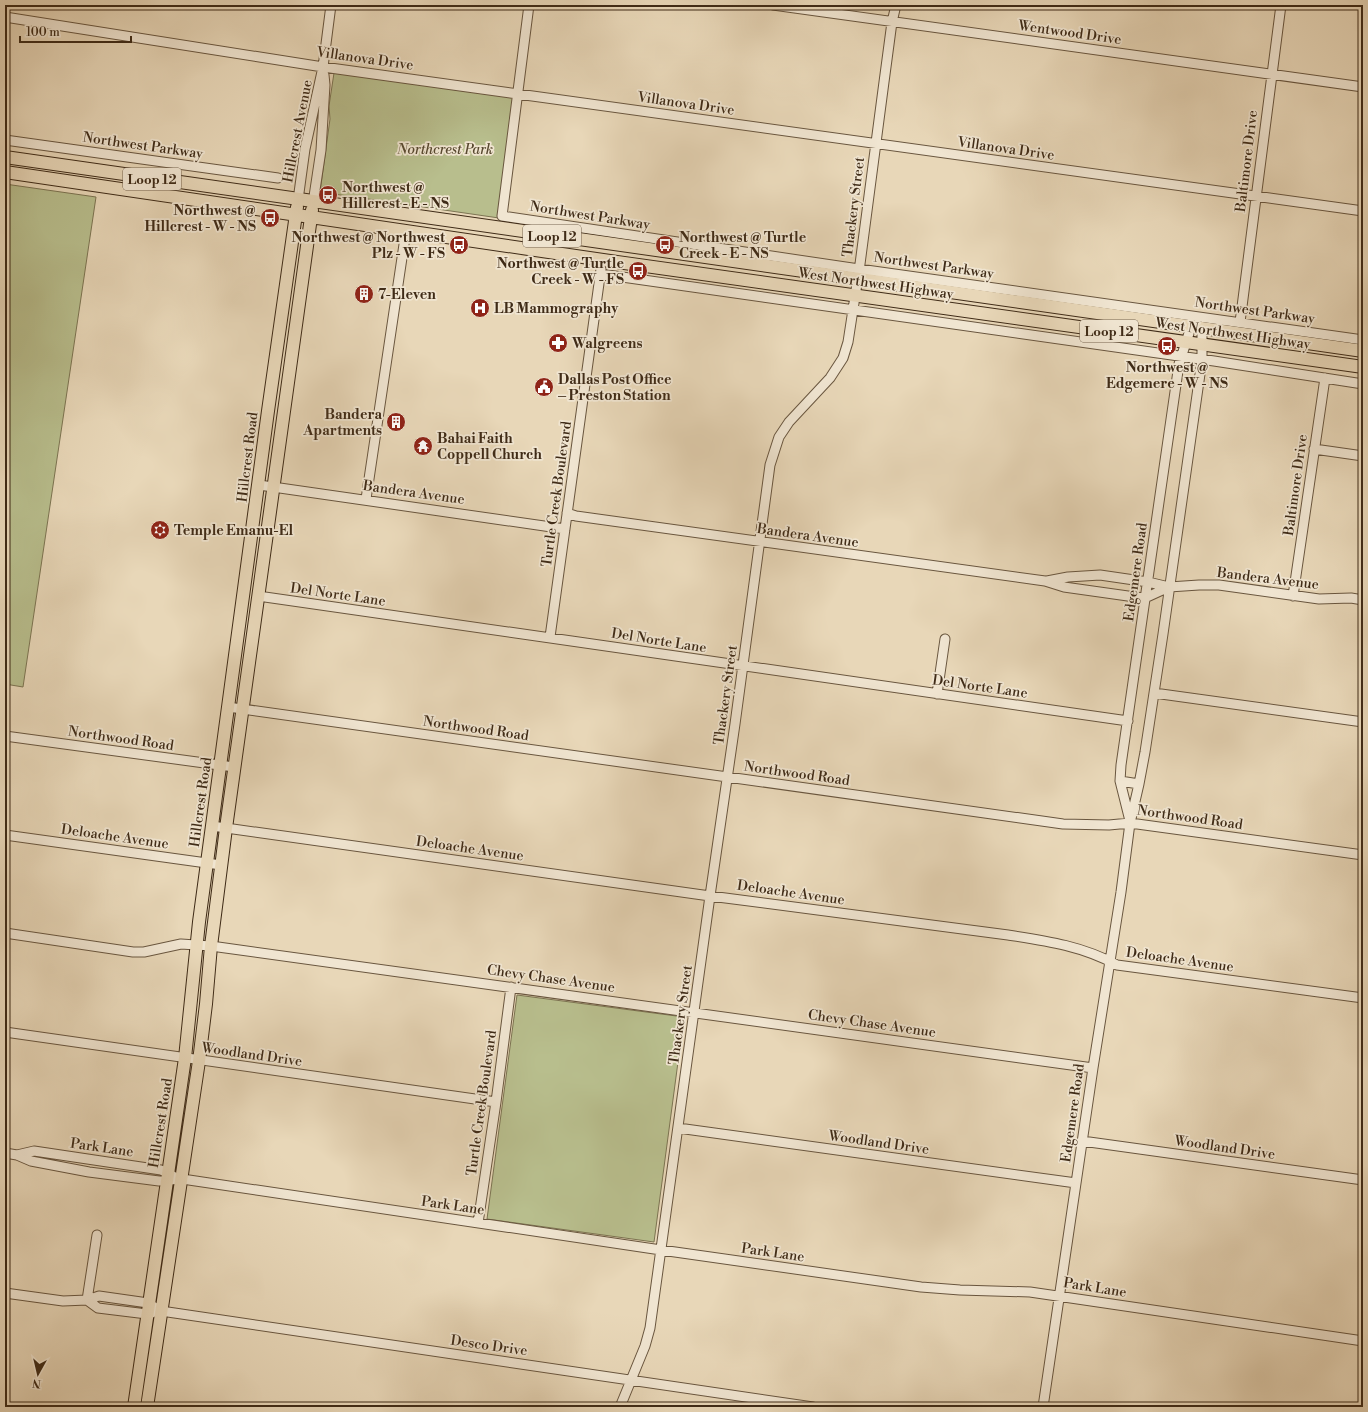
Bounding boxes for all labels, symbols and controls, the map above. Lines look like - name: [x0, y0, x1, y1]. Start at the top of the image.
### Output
- street label: Wentwood Drive: [1016, 17, 1123, 49]
- scale bar: [20, 18, 131, 44]
- text: 100 m: [26, 25, 60, 40]
- street label: Villanova Drive: [314, 43, 414, 75]
- street label: Hillcrest Avenue: [279, 78, 317, 184]
- street label: Villanova Drive: [635, 88, 735, 120]
- street label: Baltimore Drive: [1232, 109, 1262, 214]
- street label: Northwest Parkway: [82, 129, 204, 163]
- street label: Villanova Drive: [955, 133, 1055, 165]
- park label: Northcrest Park: [396, 141, 493, 159]
- street label: Thackery Street: [839, 156, 869, 258]
- road number: Loop 12: [123, 168, 181, 190]
- place label: Northwest @ Hillcrest - E - NS: [342, 179, 449, 213]
- bus stop icon: Northwest @ Hillcrest - E - NS: [317, 184, 339, 206]
- street label: Northwest Parkway: [529, 198, 651, 234]
- place label: Northwest @ Hillcrest - W - NS: [145, 202, 256, 236]
- bus stop icon: Northwest @ Hillcrest - W - NS: [259, 207, 281, 229]
- road number: Loop 12: [523, 225, 581, 247]
- place label: Northwest @ Northwest Plz - W - FS: [291, 229, 446, 263]
- place label: Northwest @ Turtle Creek - E - NS: [679, 229, 807, 263]
- bus stop icon: Northwest @ Northwest Plz - W - FS: [448, 234, 470, 256]
- bus stop icon: Northwest @ Turtle Creek - E - NS: [654, 234, 676, 256]
- street label: Northwest Parkway: [873, 249, 995, 283]
- place label: Northwest @ Turtle Creek - W - FS: [497, 255, 624, 289]
- bus stop icon: Northwest @ Turtle Creek - W - FS: [627, 260, 649, 282]
- street label: West Northwest Highway: [796, 264, 955, 304]
- building icon: 7-Eleven: [353, 283, 375, 305]
- place label: 7-Eleven: [378, 286, 436, 304]
- street label: Northwest Parkway: [1194, 294, 1316, 328]
- hospital icon: LB Mammography: [469, 297, 491, 319]
- place label: LB Mammography: [494, 300, 619, 318]
- street label: West Northwest Highway: [1153, 314, 1312, 354]
- road number: Loop 12: [1080, 320, 1138, 342]
- pharmacy icon: Walgreens: [547, 332, 569, 354]
- place label: Walgreens: [571, 335, 642, 353]
- bus stop icon: Northwest @ Edgemere - W - NS: [1156, 335, 1178, 357]
- place label: Northwest @ Edgemere - W - NS: [1106, 359, 1228, 393]
- place label: Dallas Post Office – Preston Station: [558, 371, 672, 405]
- public building icon: Dallas Post Office – Preston Station: [533, 376, 555, 398]
- place label: Bandera Apartments: [302, 406, 382, 440]
- street label: Hillcrest Road: [234, 411, 262, 503]
- building icon: Bandera Apartments: [385, 411, 407, 433]
- street label: Turtle Creek Boulevard: [538, 420, 576, 568]
- place label: Bahai Faith Coppell Church: [437, 430, 542, 464]
- street label: Baltimore Drive: [1280, 433, 1312, 538]
- temple icon: Bahai Faith Coppell Church: [412, 435, 434, 457]
- street label: Bandera Avenue: [361, 477, 466, 509]
- synagogue icon: Temple Emanu-El: [149, 519, 171, 541]
- street label: Bandera Avenue: [755, 520, 860, 552]
- place label: Temple Emanu-El: [174, 522, 294, 540]
- street label: Edgemere Road: [1120, 522, 1152, 623]
- street label: Bandera Avenue: [1215, 564, 1320, 594]
- street label: Del Norte Lane: [289, 579, 387, 611]
- street label: Del Norte Lane: [610, 625, 708, 657]
- street label: Thackery Street: [710, 644, 742, 746]
- street label: Del Norte Lane: [931, 671, 1029, 703]
- street label: Northwood Road: [422, 713, 530, 745]
- street label: Northwood Road: [67, 723, 175, 755]
- street label: Hillcrest Road: [186, 756, 216, 848]
- street label: Northwood Road: [743, 758, 851, 790]
- street label: Northwood Road: [1136, 802, 1244, 834]
- street label: Deloache Avenue: [60, 821, 170, 853]
- street label: Deloache Avenue: [415, 833, 525, 865]
- street label: Deloache Avenue: [736, 877, 846, 909]
- street label: Deloache Avenue: [1125, 944, 1235, 976]
- street label: Chevy Chase Avenue: [486, 961, 616, 997]
- street label: Thackery Street: [665, 964, 697, 1066]
- street label: Chevy Chase Avenue: [807, 1006, 937, 1042]
- street label: Turtle Creek Boulevard: [463, 1029, 501, 1177]
- street label: Woodland Drive: [199, 1039, 303, 1071]
- street label: Edgemere Road: [1057, 1063, 1089, 1164]
- street label: Hillcrest Road: [145, 1077, 177, 1169]
- street label: Woodland Drive: [826, 1127, 930, 1159]
- street label: Woodland Drive: [1172, 1132, 1276, 1164]
- street label: Park Lane: [69, 1135, 135, 1161]
- street label: Park Lane: [420, 1193, 486, 1219]
- street label: Park Lane: [740, 1240, 806, 1266]
- street label: Park Lane: [1062, 1274, 1128, 1302]
- street label: Desco Drive: [449, 1332, 529, 1360]
- north arrow: [18, 1354, 58, 1394]
- text: N: [31, 1375, 42, 1390]

